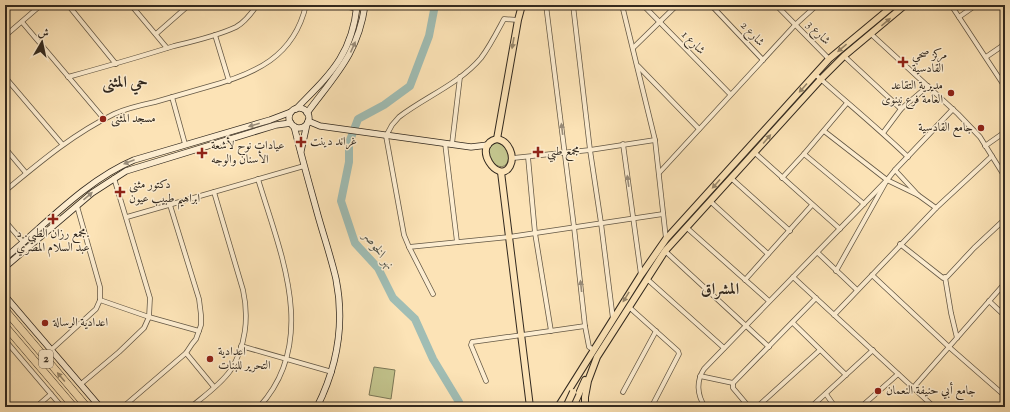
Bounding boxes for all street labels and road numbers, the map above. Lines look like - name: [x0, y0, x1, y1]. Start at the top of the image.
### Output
- street label: شارع 2: [735, 17, 769, 52]
- street label: شارع 3: [801, 17, 834, 50]
- street label: شارع 1: [676, 27, 709, 60]
- road number: 2: [39, 350, 53, 368]

